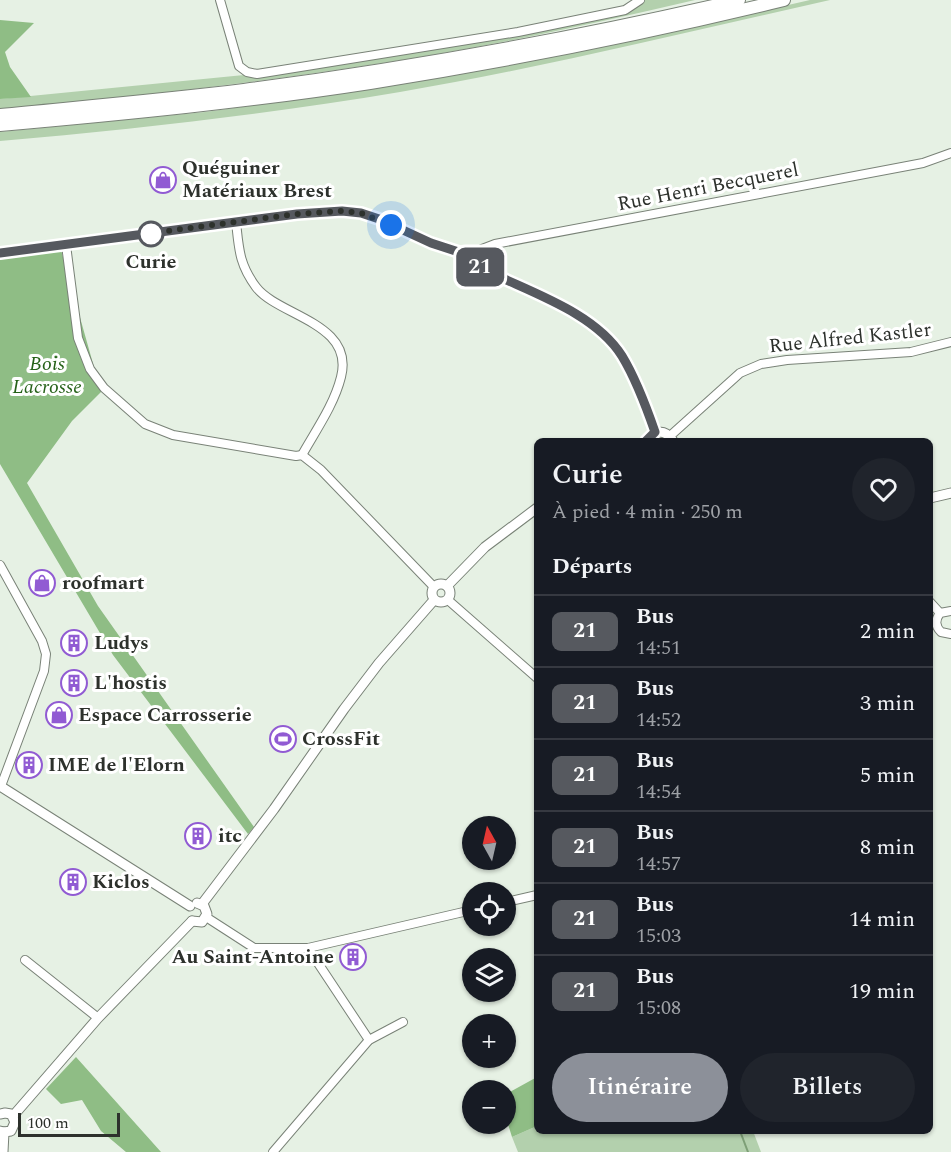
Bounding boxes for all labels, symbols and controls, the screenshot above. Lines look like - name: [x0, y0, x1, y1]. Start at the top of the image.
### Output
- place label: Quéguiner Matériaux Brest: [182, 153, 332, 206]
- street label: Rue Henri Becquerel: [615, 155, 801, 219]
- shop icon: Quéguiner Matériaux Brest: [148, 165, 178, 195]
- your location: [376, 210, 406, 240]
- marker: Curie: [138, 221, 164, 247]
- place label: Curie: [125, 247, 177, 277]
- line badge: 21: [453, 248, 507, 286]
- text: 21: [468, 251, 492, 283]
- street label: Rue Alfred Kastler: [767, 315, 933, 361]
- park label: Bois Lacrosse: [12, 349, 82, 402]
- text: Curie: [552, 453, 623, 496]
- button: heart: [852, 458, 915, 521]
- text: À pied · 4 min · 250 m: [552, 497, 743, 527]
- text: Départs: [552, 550, 632, 583]
- shop icon: roofmart: [27, 568, 57, 598]
- place label: roofmart: [62, 568, 145, 598]
- text: Bus: [636, 600, 674, 633]
- text: 21: [573, 615, 597, 647]
- text: 2 min: [860, 615, 915, 648]
- building icon: Ludys: [59, 628, 89, 658]
- place label: Ludys: [94, 628, 149, 658]
- text: 14:51: [636, 633, 681, 663]
- building icon: L'hostis: [59, 668, 89, 698]
- place label: L'hostis: [94, 668, 167, 698]
- text: Bus: [636, 672, 674, 705]
- text: 21: [573, 687, 597, 719]
- text: 3 min: [860, 687, 915, 720]
- shop icon: Espace Carrosserie: [44, 700, 74, 730]
- place label: Espace Carrosserie: [78, 700, 252, 730]
- text: 14:52: [636, 705, 681, 735]
- sports icon: CrossFit: [268, 724, 298, 754]
- place label: CrossFit: [302, 724, 380, 754]
- text: Bus: [636, 744, 674, 777]
- building icon: IME de l'Elorn: [14, 750, 44, 780]
- place label: IME de l'Elorn: [48, 750, 185, 780]
- text: 21: [573, 759, 597, 791]
- text: 5 min: [860, 759, 915, 792]
- text: 14:54: [636, 777, 681, 807]
- north arrow: [462, 816, 516, 870]
- map controls: [462, 816, 516, 1134]
- text: Bus: [636, 816, 674, 849]
- building icon: itc: [183, 821, 213, 851]
- place label: itc: [218, 821, 242, 851]
- text: 21: [573, 831, 597, 863]
- text: 8 min: [860, 831, 915, 864]
- text: 14:57: [636, 849, 681, 879]
- building icon: Kiclos: [58, 867, 88, 897]
- place label: Kiclos: [92, 867, 150, 897]
- button: locate: [462, 882, 516, 936]
- text: Bus: [636, 888, 674, 921]
- text: 21: [573, 903, 597, 935]
- text: 14 min: [849, 903, 915, 936]
- text: 15:03: [636, 921, 681, 951]
- place label: Au Saint-Antoine: [172, 942, 334, 972]
- building icon: Au Saint-Antoine: [338, 942, 368, 972]
- button: layers: [462, 948, 516, 1002]
- text: Bus: [636, 960, 674, 993]
- text: 21: [573, 975, 597, 1007]
- text: 19 min: [849, 975, 915, 1008]
- text: 15:08: [636, 993, 681, 1023]
- button: +: [462, 1014, 516, 1068]
- button: Itinéraire: [552, 1053, 728, 1122]
- button: Billets: [740, 1053, 915, 1122]
- button: −: [462, 1080, 516, 1134]
- scale bar: [18, 1110, 120, 1138]
- text: 100 m: [27, 1111, 69, 1135]

